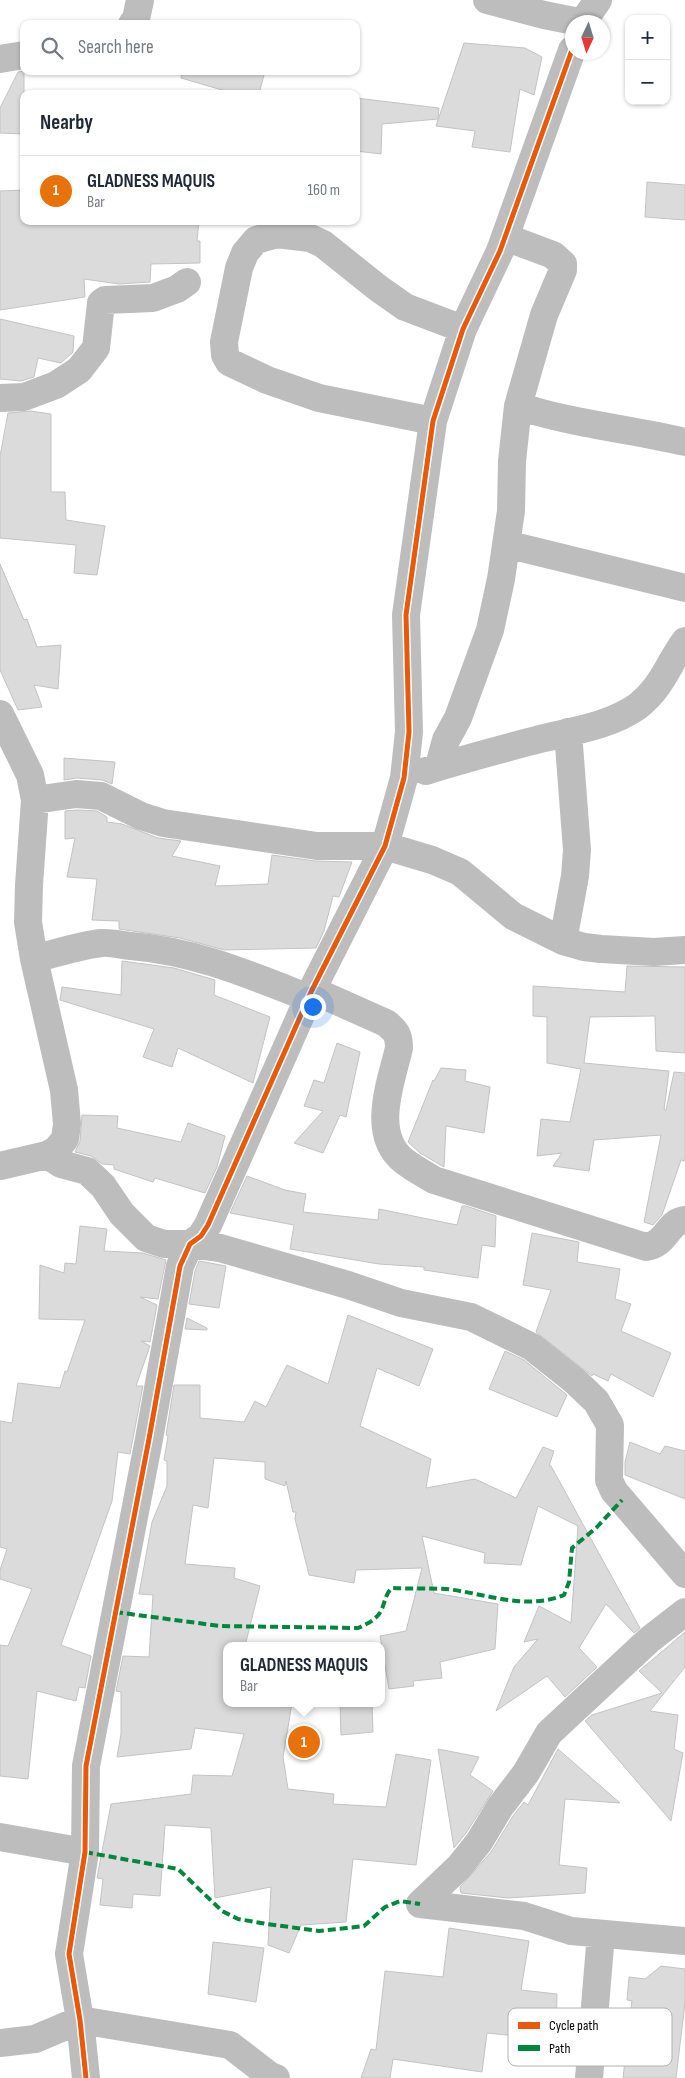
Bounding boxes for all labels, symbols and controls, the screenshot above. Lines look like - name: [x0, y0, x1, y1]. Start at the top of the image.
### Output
- north arrow: [565, 15, 610, 60]
- map controls: [625, 15, 670, 105]
- button: +: [625, 15, 670, 60]
- search box: [20, 20, 360, 75]
- icon: search: [38, 34, 66, 62]
- text: Search here: [78, 36, 154, 59]
- button: −: [625, 60, 670, 105]
- text: Nearby: [40, 110, 93, 135]
- text: GLADNESS MAQUIS: [87, 170, 215, 193]
- text: 1: [53, 181, 59, 200]
- text: 160 m: [307, 181, 340, 200]
- text: Bar: [87, 193, 105, 212]
- your location: [300, 994, 326, 1020]
- popup: [223, 1642, 385, 1707]
- text: GLADNESS MAQUIS: [240, 1654, 368, 1677]
- text: Bar: [240, 1677, 258, 1696]
- pin: 1: [288, 1723, 320, 1761]
- legend: [508, 2008, 672, 2066]
- text: Cycle path: [549, 2017, 599, 2034]
- text: Path: [549, 2040, 570, 2057]

